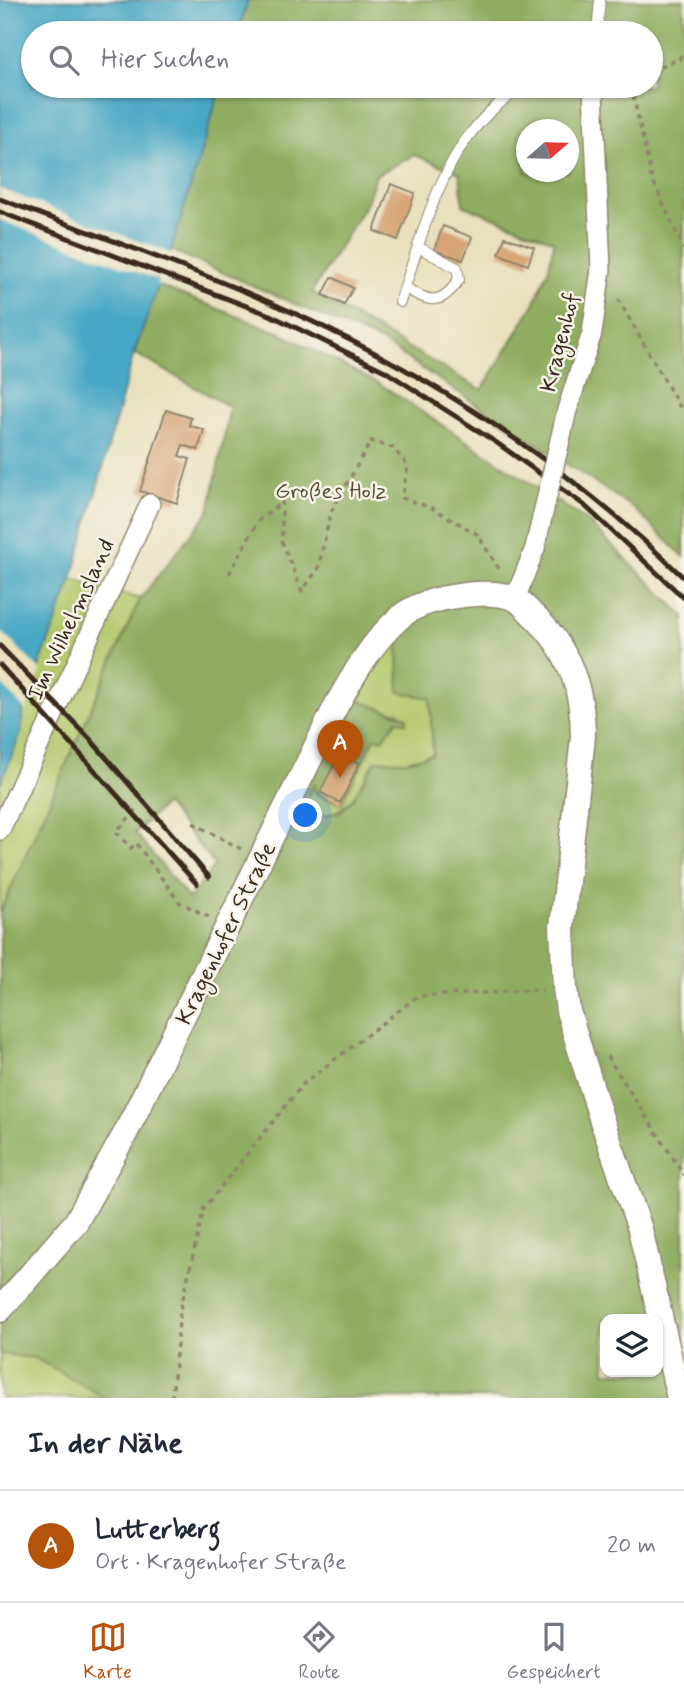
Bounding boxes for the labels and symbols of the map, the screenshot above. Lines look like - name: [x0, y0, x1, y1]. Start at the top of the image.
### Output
- north arrow: [516, 119, 579, 182]
- street label: Kragenhof: [534, 290, 590, 396]
- park label: Großes Holz: [275, 477, 387, 507]
- street label: Im Wilhelmsland: [21, 534, 122, 705]
- pin: A: [317, 720, 363, 778]
- your location: [288, 798, 322, 832]
- street label: Kragenhofer Straße: [170, 838, 286, 1031]

